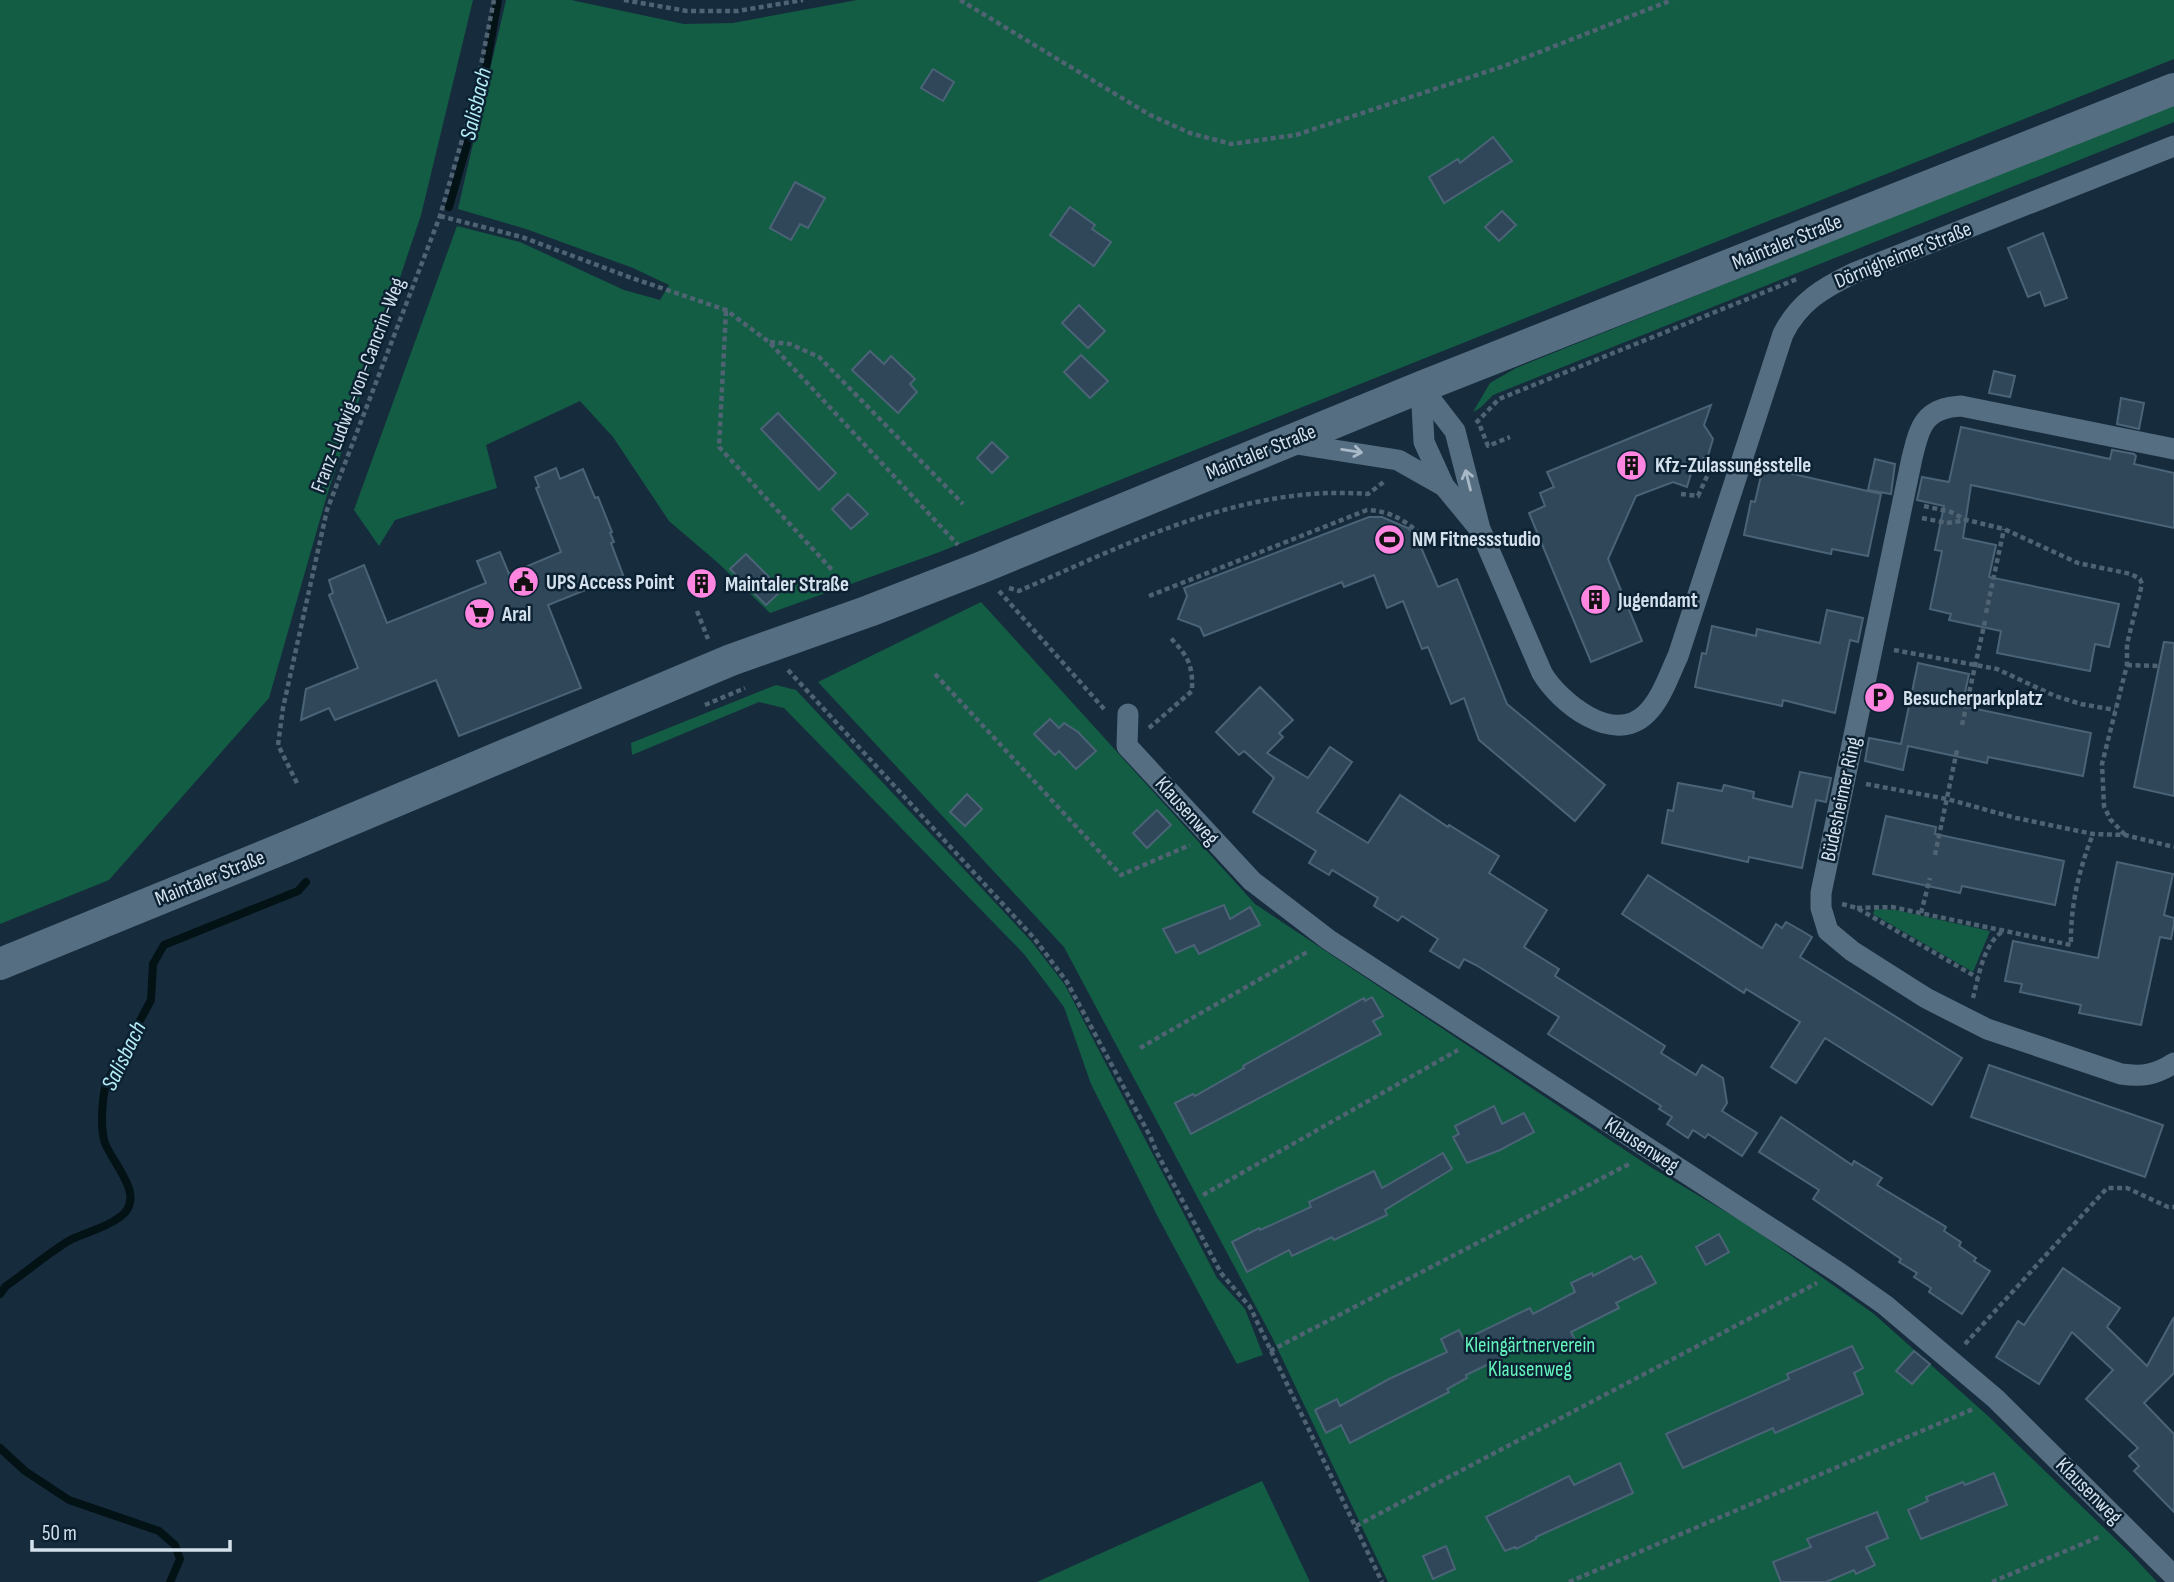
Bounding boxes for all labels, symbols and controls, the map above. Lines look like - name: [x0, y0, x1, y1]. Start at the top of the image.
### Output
- water label: Salisbach: [454, 65, 498, 143]
- street label: Maintaler Straße: [1728, 209, 1846, 275]
- street label: Dörnigheimer Straße: [1831, 216, 1975, 294]
- street label: Franz-Ludwig-von-Cancrin-Weg: [305, 274, 411, 496]
- street label: Maintaler Straße: [1202, 419, 1320, 485]
- one-way arrow: [1340, 445, 1362, 458]
- building icon: Kfz-Zulassungsstelle: [1615, 448, 1649, 482]
- place label: Kfz-Zulassungsstelle: [1655, 453, 1811, 478]
- one-way arrow: [1461, 469, 1474, 492]
- sports icon: NM Fitnessstudio: [1372, 522, 1406, 556]
- place label: NM Fitnessstudio: [1412, 527, 1541, 552]
- public building icon: UPS Access Point: [506, 565, 540, 599]
- building icon: Maintaler Straße: [685, 567, 719, 601]
- place label: UPS Access Point: [546, 570, 675, 595]
- place label: Maintaler Straße: [725, 572, 849, 597]
- building icon: Jugendamt: [1578, 583, 1612, 617]
- place label: Jugendamt: [1617, 588, 1698, 613]
- supermarket icon: Aral: [462, 597, 496, 631]
- place label: Aral: [501, 602, 531, 627]
- parking icon: Besucherparkplatz: [1863, 681, 1897, 715]
- place label: Besucherparkplatz: [1903, 686, 2043, 711]
- street label: Büdesheimer Ring: [1816, 735, 1866, 863]
- street label: Klausenweg: [1150, 771, 1224, 851]
- street label: Maintaler Straße: [151, 845, 269, 911]
- water label: Salisbach: [95, 1017, 153, 1095]
- street label: Klausenweg: [1600, 1112, 1684, 1178]
- park label: Kleingärtnerverein Klausenweg: [1465, 1333, 1595, 1382]
- street label: Klausenweg: [2051, 1453, 2127, 1529]
- scale bar: [32, 1508, 229, 1552]
- text: 50 m: [42, 1521, 77, 1546]

